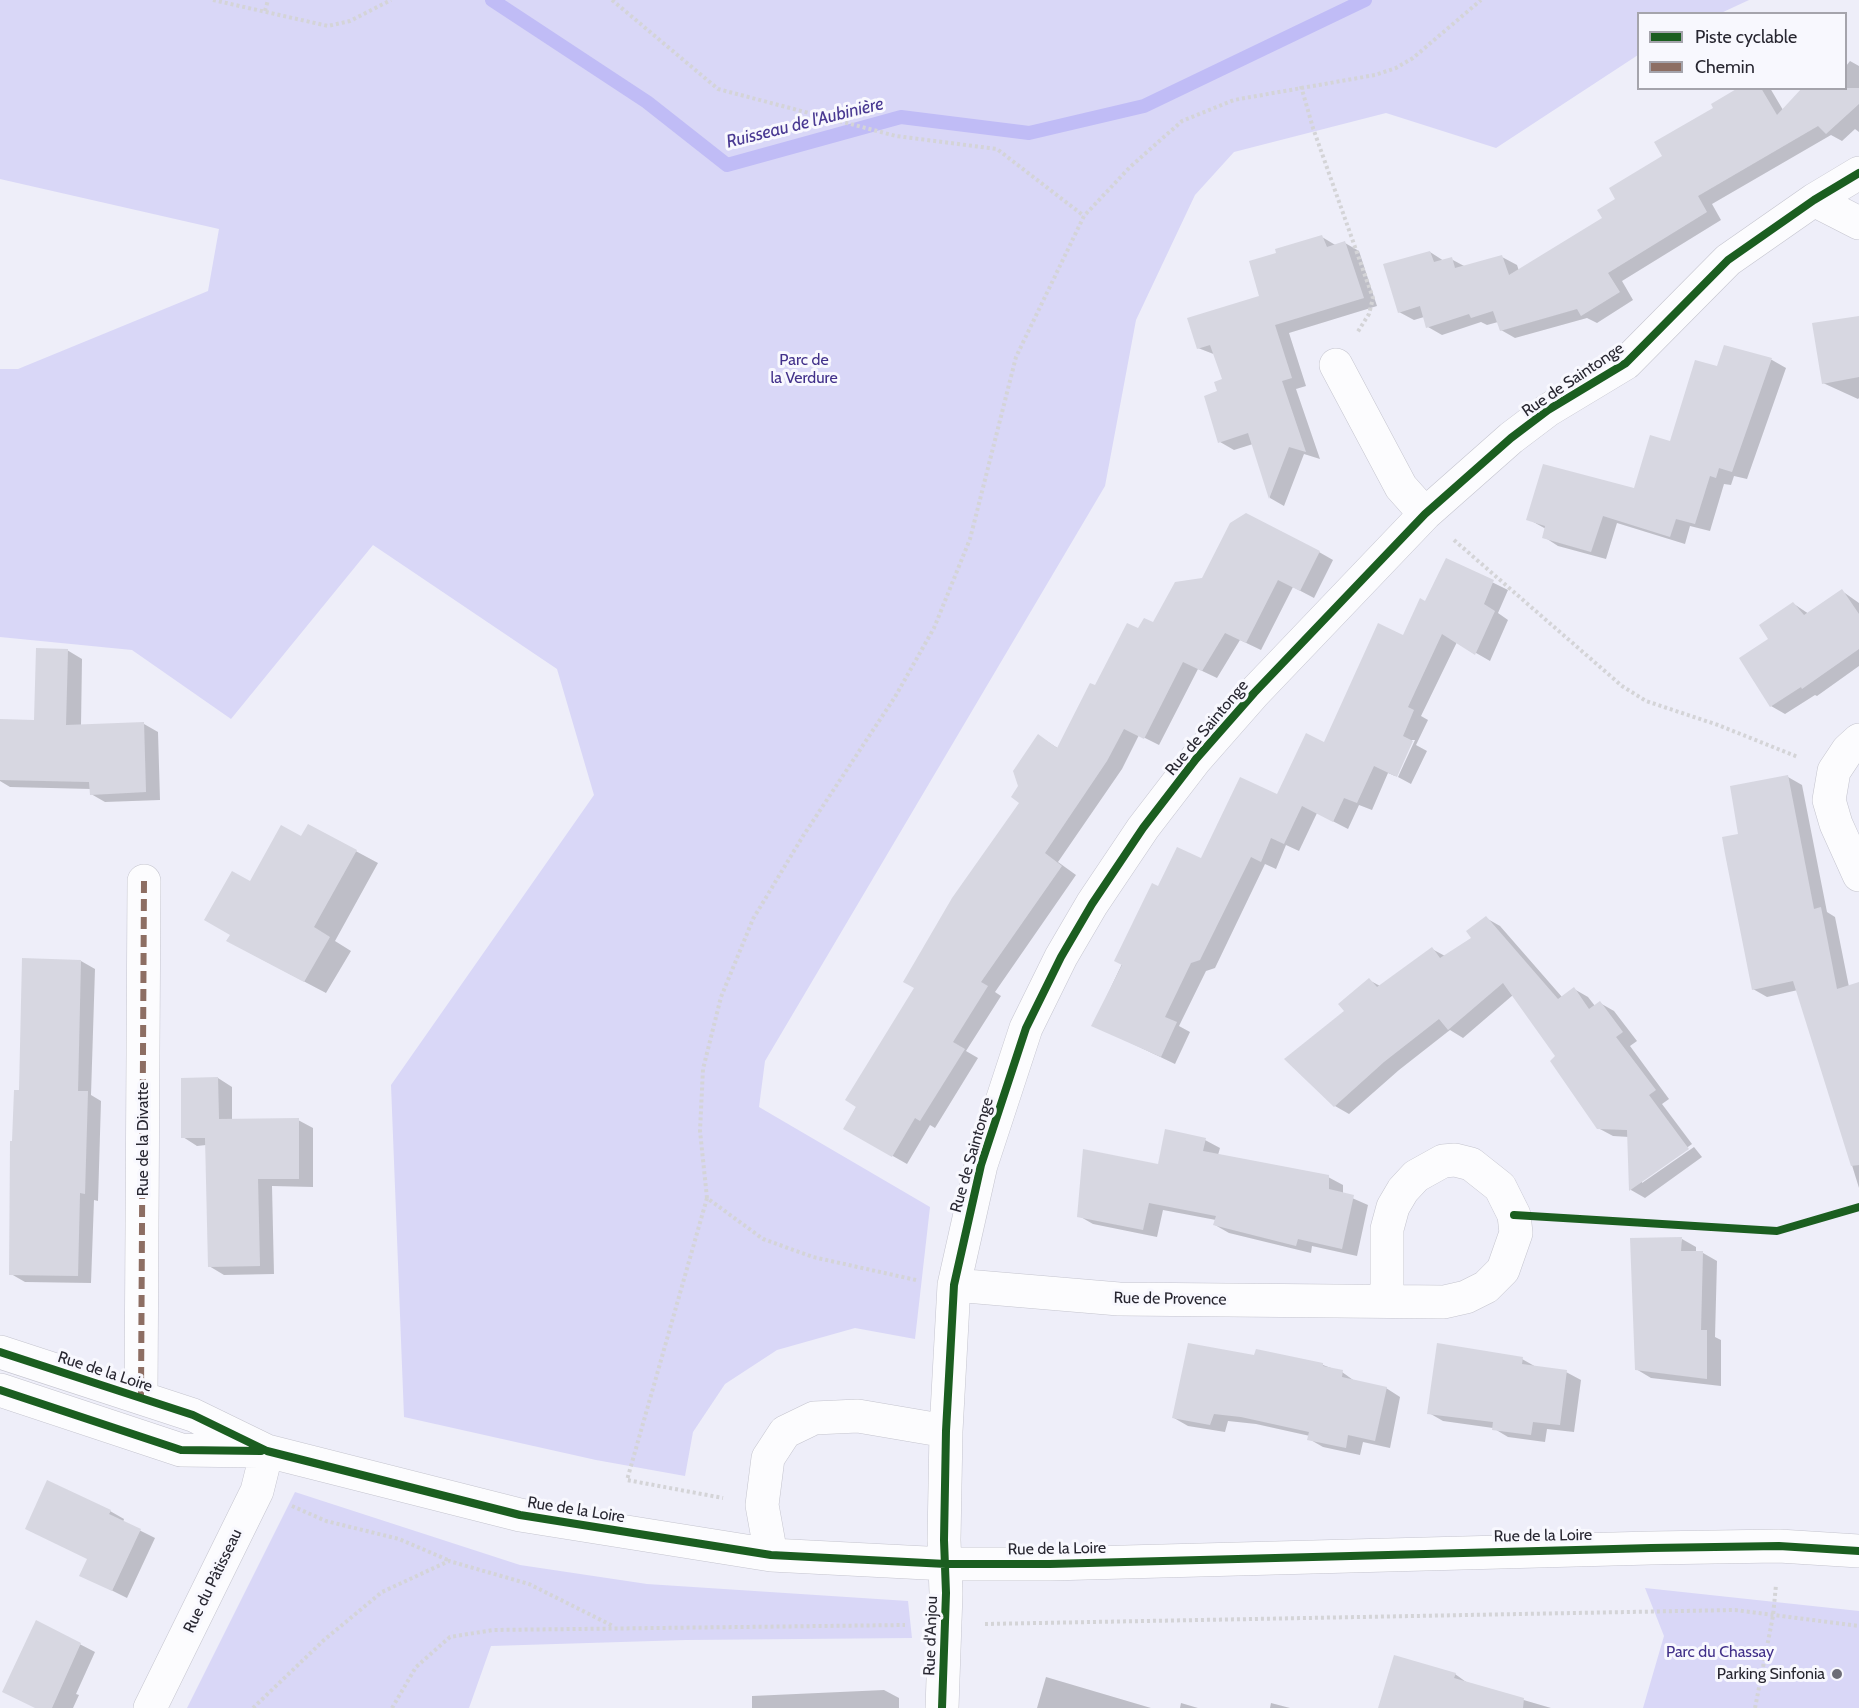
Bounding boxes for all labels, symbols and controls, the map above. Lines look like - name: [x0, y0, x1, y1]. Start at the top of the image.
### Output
- legend: [1637, 12, 1847, 90]
- text: Piste cyclable: [1695, 26, 1797, 48]
- text: Chemin: [1695, 56, 1755, 78]
- water label: Ruisseau de l'Aubinière: [724, 93, 886, 153]
- street label: Rue de Saintonge: [1518, 339, 1628, 421]
- park label: Parc de la Verdure: [770, 350, 838, 388]
- street label: Rue de Saintonge: [1161, 676, 1253, 780]
- street label: Rue de la Divatte: [133, 1082, 153, 1196]
- street label: Rue de Saintonge: [946, 1095, 998, 1215]
- street label: Rue de Provence: [1113, 1288, 1227, 1310]
- street label: Rue de la Loire: [55, 1348, 155, 1396]
- street label: Rue de la Loire: [526, 1493, 626, 1527]
- street label: Rue du Pâtisseau: [180, 1526, 246, 1636]
- street label: Rue de la Loire: [1494, 1526, 1592, 1546]
- street label: Rue de la Loire: [1008, 1539, 1106, 1559]
- street label: Rue d'Anjou: [920, 1596, 942, 1676]
- park label: Parc du Chassay: [1666, 1642, 1774, 1662]
- place label: Parking Sinfonia: [1717, 1664, 1825, 1684]
- marker: Parking Sinfonia: [1830, 1667, 1844, 1681]

